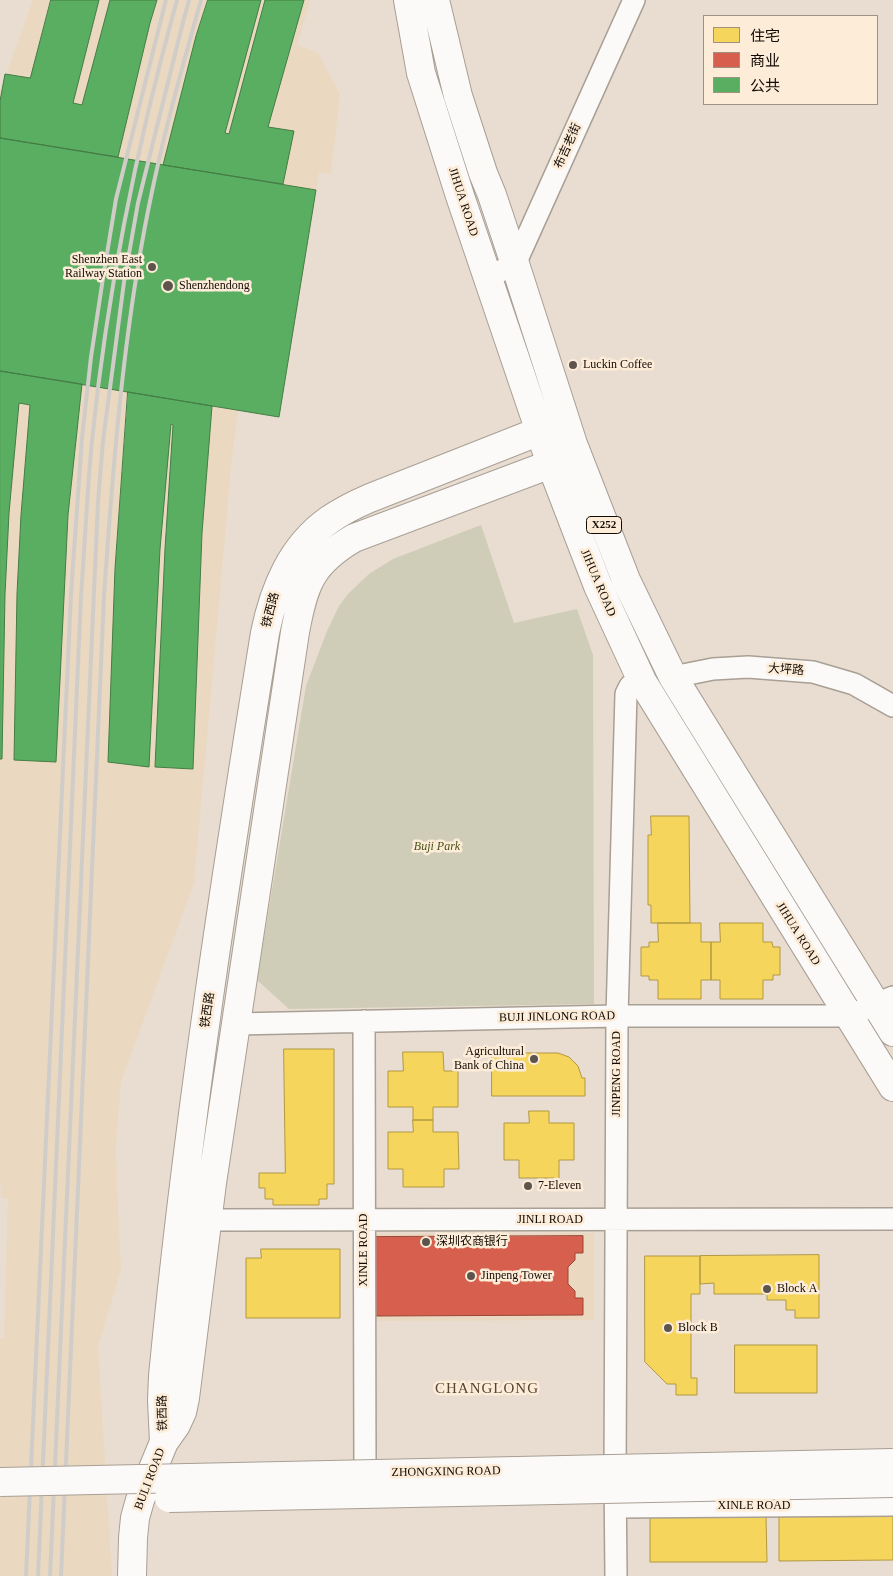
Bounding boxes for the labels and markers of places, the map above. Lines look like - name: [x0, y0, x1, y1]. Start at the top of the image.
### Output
- place label: Shenzhen East Railway Station: [65, 253, 142, 281]
- marker: Shenzhen East Railway Station: [146, 261, 158, 273]
- marker: Shenzhendong: [161, 279, 175, 293]
- place label: Shenzhendong: [179, 279, 250, 293]
- place label: Luckin Coffee: [583, 358, 652, 372]
- marker: Luckin Coffee: [567, 359, 579, 371]
- place label: Agricultural Bank of China: [454, 1045, 524, 1073]
- marker: Agricultural Bank of China: [528, 1053, 540, 1065]
- place label: 7-Eleven: [538, 1179, 581, 1193]
- marker: 7-Eleven: [522, 1180, 534, 1192]
- place label: 深圳农商银行: [436, 1235, 508, 1249]
- marker: 深圳农商银行: [420, 1236, 432, 1248]
- place label: Jinpeng Tower: [481, 1269, 552, 1283]
- marker: Jinpeng Tower: [465, 1270, 477, 1282]
- place label: Block A: [777, 1282, 817, 1296]
- marker: Block A: [761, 1283, 773, 1295]
- place label: Block B: [678, 1321, 718, 1335]
- marker: Block B: [662, 1322, 674, 1334]

